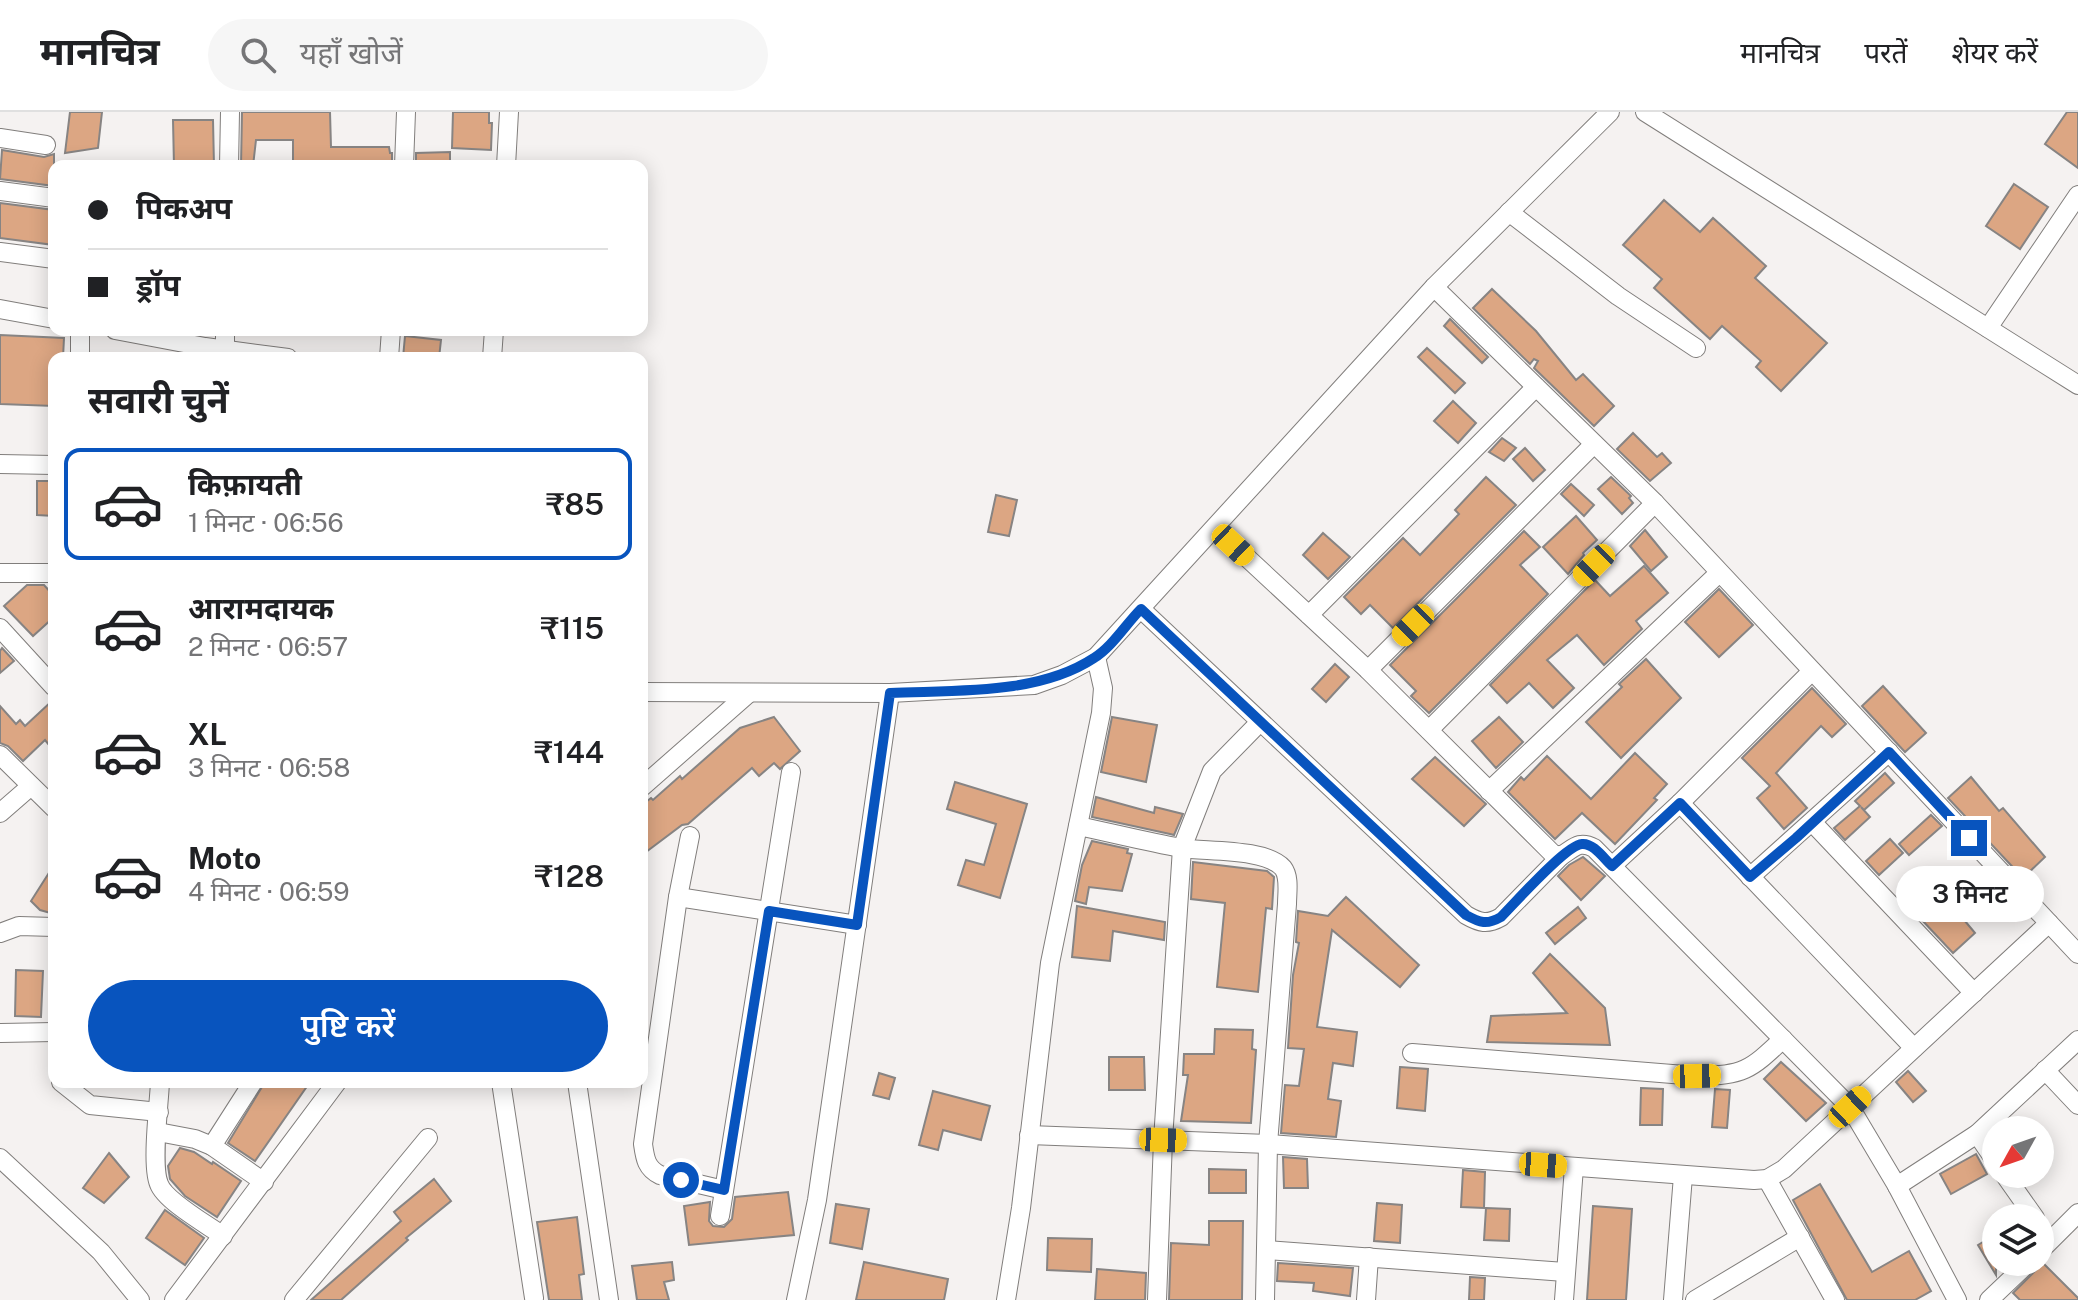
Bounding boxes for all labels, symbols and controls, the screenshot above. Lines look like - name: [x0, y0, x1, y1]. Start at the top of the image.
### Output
- search box: [208, 19, 768, 91]
- text: मानचित्र: [40, 29, 160, 74]
- icon: search: [236, 33, 280, 77]
- text: यहाँ खोजें: [300, 35, 403, 71]
- text: मानचित्र: [1740, 36, 1820, 69]
- text: परतें: [1864, 36, 1908, 69]
- text: शेयर करें: [1952, 36, 2038, 69]
- text: पिकअप: [136, 190, 232, 226]
- text: ड्रॉप: [136, 267, 180, 303]
- text: सवारी चुनें: [88, 379, 229, 421]
- text: किफ़ायती: [188, 466, 302, 502]
- icon: car: [92, 468, 164, 540]
- text: ₹85: [546, 486, 604, 522]
- text: 1 मिनट · 06:56: [188, 507, 344, 538]
- car: [1207, 520, 1259, 570]
- car: [1569, 540, 1619, 590]
- text: आरामदायक: [188, 590, 334, 626]
- icon: car: [92, 592, 164, 664]
- car: [1388, 600, 1438, 650]
- text: ₹115: [541, 610, 604, 646]
- text: 2 मिनट · 06:57: [188, 631, 348, 662]
- icon: car: [92, 716, 164, 788]
- text: XL: [188, 716, 227, 752]
- text: ₹144: [534, 734, 604, 770]
- text: 3 मिनट · 06:58: [188, 752, 350, 783]
- route end: [1951, 820, 1987, 856]
- icon: car: [92, 840, 164, 912]
- text: Moto: [188, 840, 261, 876]
- text: ₹128: [535, 858, 604, 894]
- callout: 3 मिनट: [1895, 866, 2043, 922]
- text: 4 मिनट · 06:59: [188, 876, 350, 907]
- text: 3 मिनट: [1932, 878, 2008, 909]
- button: पुष्टि करें: [88, 980, 608, 1072]
- car: [1673, 1064, 1721, 1088]
- car: [1824, 1082, 1876, 1132]
- north arrow: [1982, 1116, 2054, 1188]
- map controls: [1982, 1116, 2054, 1276]
- car: [1139, 1127, 1187, 1153]
- car: [1518, 1151, 1568, 1179]
- route start: [663, 1162, 699, 1198]
- button: layers: [1982, 1204, 2054, 1276]

